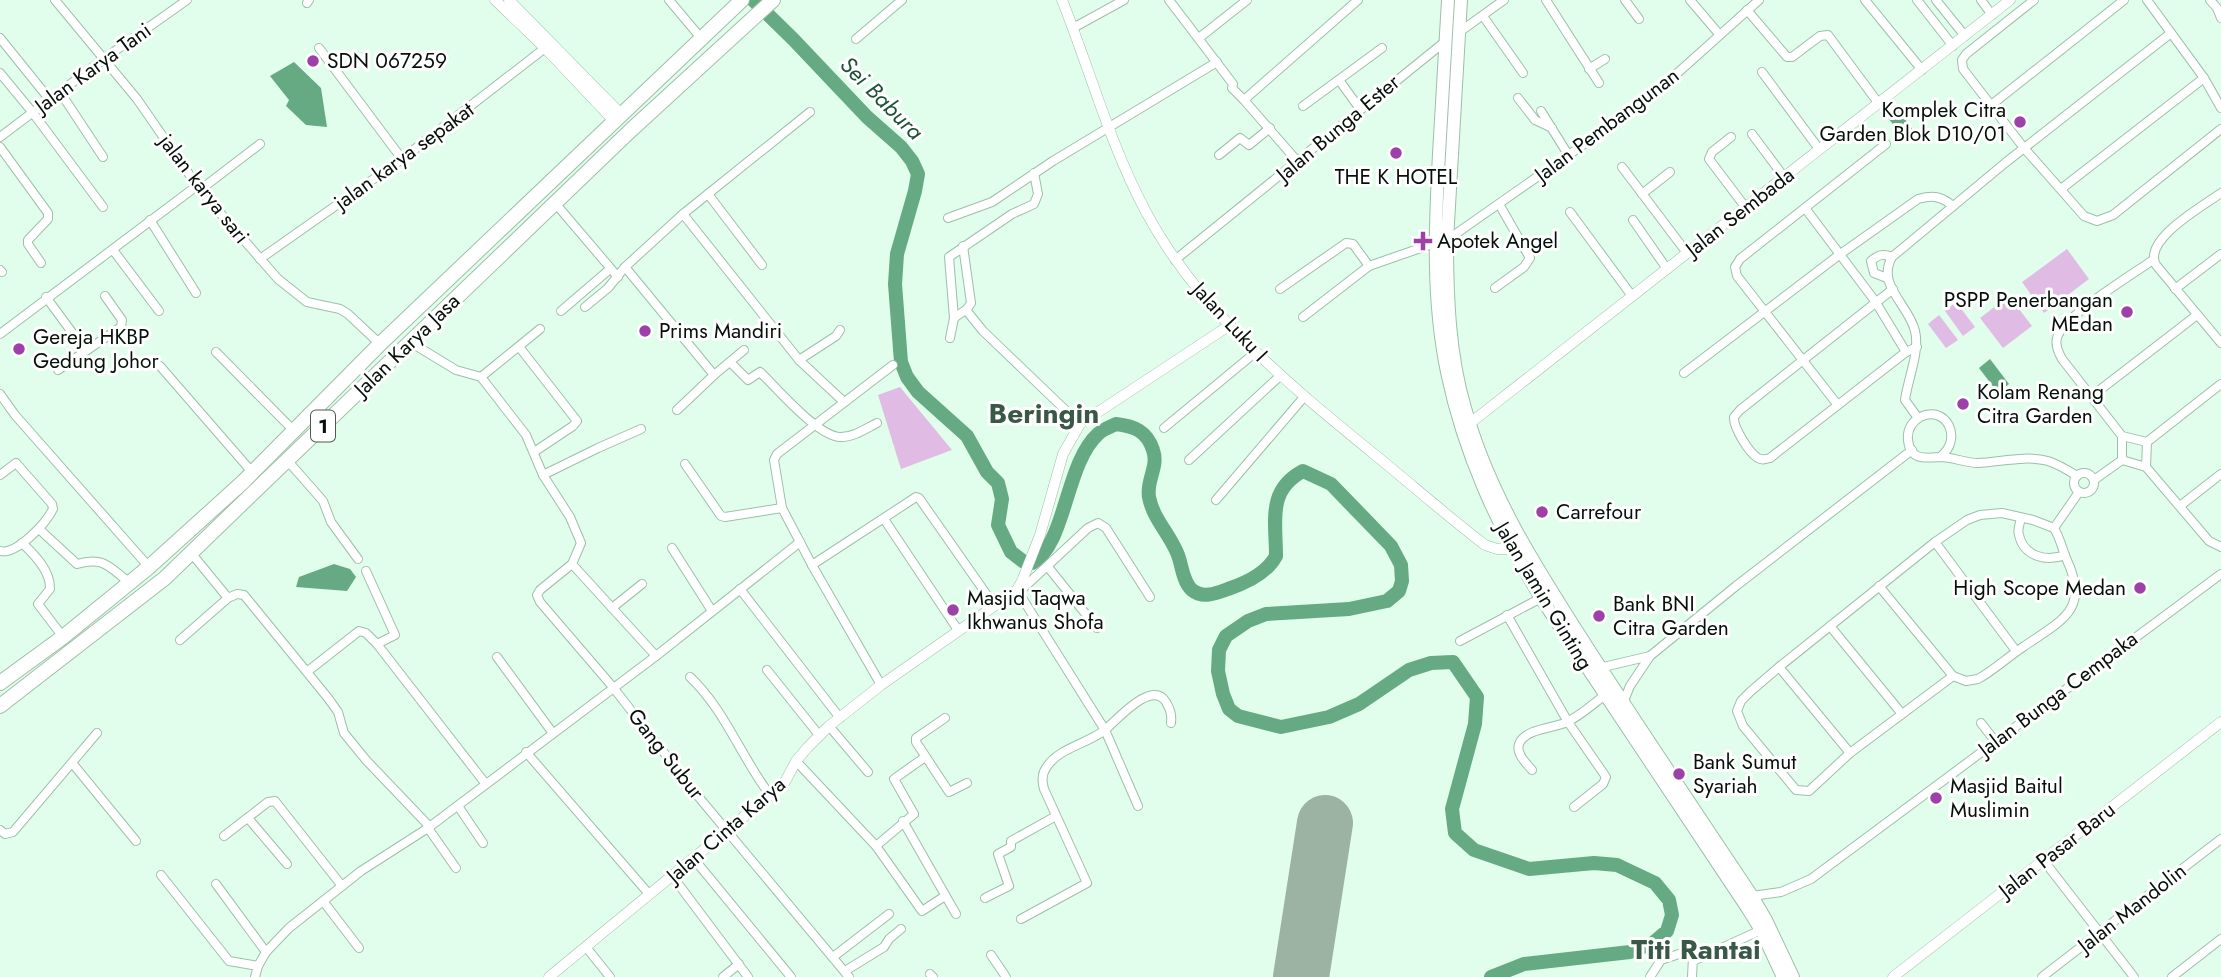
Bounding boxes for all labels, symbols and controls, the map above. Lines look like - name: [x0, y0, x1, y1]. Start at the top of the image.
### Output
- street label: Jalan Karya Tani: [26, 16, 157, 122]
- place label: SDN 067259: [327, 46, 447, 76]
- water label: Sei Babura: [832, 48, 932, 148]
- marker: SDN 067259: [305, 53, 321, 69]
- street label: Jalan Pembangunan: [1526, 61, 1685, 191]
- street label: Jalan Bunga Ester: [1268, 67, 1407, 190]
- street label: jalan karya sepakat: [326, 95, 480, 218]
- place label: Komplek Citra Garden Blok D10/01: [1820, 95, 2006, 149]
- marker: Komplek Citra Garden Blok D10/01: [2012, 114, 2028, 130]
- street label: jalan karya sari: [150, 126, 256, 250]
- marker: THE K HOTEL: [1388, 145, 1404, 161]
- street label: Jalan Sembada: [1677, 160, 1801, 266]
- place label: THE K HOTEL: [1335, 162, 1458, 192]
- place label: Apotek Angel: [1437, 226, 1558, 256]
- marker: Apotek Angel: [1415, 233, 1431, 249]
- street label: Jalan Luku I: [1183, 273, 1275, 368]
- place label: PSPP Penerbangan MEdan: [1944, 285, 2113, 339]
- street label: Jalan Karya Jasa: [345, 287, 467, 405]
- marker: PSPP Penerbangan MEdan: [2119, 304, 2135, 320]
- place label: Prims Mandiri: [659, 316, 782, 346]
- place label: Gereja HKBP Gedung Johor: [33, 322, 159, 376]
- marker: Prims Mandiri: [637, 323, 653, 339]
- marker: Gereja HKBP Gedung Johor: [11, 341, 27, 357]
- place label: Kolam Renang Citra Garden: [1977, 377, 2104, 431]
- district label: Beringin: [989, 393, 1099, 434]
- marker: Kolam Renang Citra Garden: [1955, 396, 1971, 412]
- road number: 1: [311, 410, 335, 442]
- place label: Carrefour: [1556, 497, 1642, 527]
- marker: Carrefour: [1534, 504, 1550, 520]
- street label: Jalan Jamin Ginting: [1486, 514, 1600, 676]
- place label: High Scope Medan: [1953, 573, 2126, 603]
- marker: High Scope Medan: [2132, 580, 2148, 596]
- place label: Masjid Taqwa Ikhwanus Shofa: [967, 583, 1104, 637]
- place label: Bank BNI Citra Garden: [1613, 589, 1729, 643]
- marker: Masjid Taqwa Ikhwanus Shofa: [945, 602, 961, 618]
- marker: Bank BNI Citra Garden: [1591, 608, 1607, 624]
- street label: Jalan Bunga Cempaka: [1970, 624, 2144, 766]
- street label: Gang Subur: [621, 702, 712, 807]
- place label: Bank Sumut Syariah: [1693, 747, 1796, 801]
- marker: Bank Sumut Syariah: [1671, 766, 1687, 782]
- street label: Jalan Cinta Karya: [658, 770, 792, 892]
- place label: Masjid Baitul Muslimin: [1950, 771, 2063, 825]
- marker: Masjid Baitul Muslimin: [1928, 790, 1944, 806]
- street label: Jalan Pasar Baru: [1990, 795, 2122, 907]
- street label: Jalan Mandolin: [2069, 856, 2193, 962]
- district label: Titi Rantai: [1631, 929, 1761, 970]

